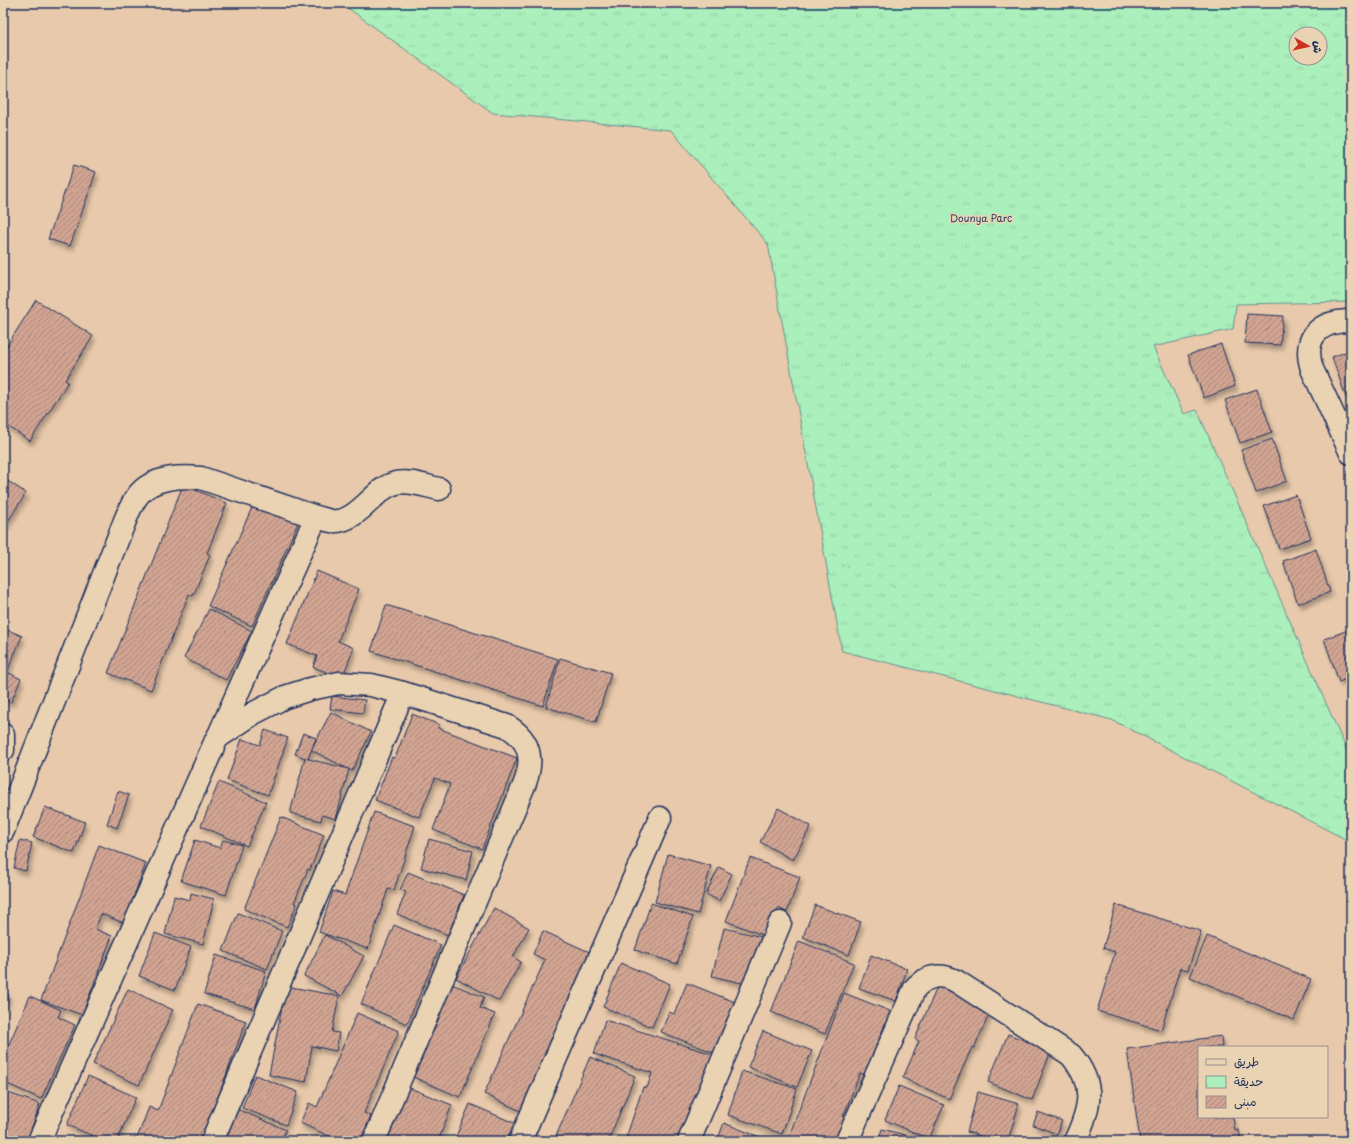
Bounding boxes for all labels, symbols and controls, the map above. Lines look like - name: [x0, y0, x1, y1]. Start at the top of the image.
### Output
- north arrow: [1288, 26, 1328, 66]
- text: ش: [1309, 40, 1328, 55]
- park label: Dounya Parc: [950, 210, 1012, 226]
- legend: [1198, 1046, 1328, 1118]
- text: طريق: [1234, 1052, 1259, 1070]
- text: حديقة: [1234, 1072, 1263, 1090]
- text: مبنى: [1234, 1092, 1257, 1110]

